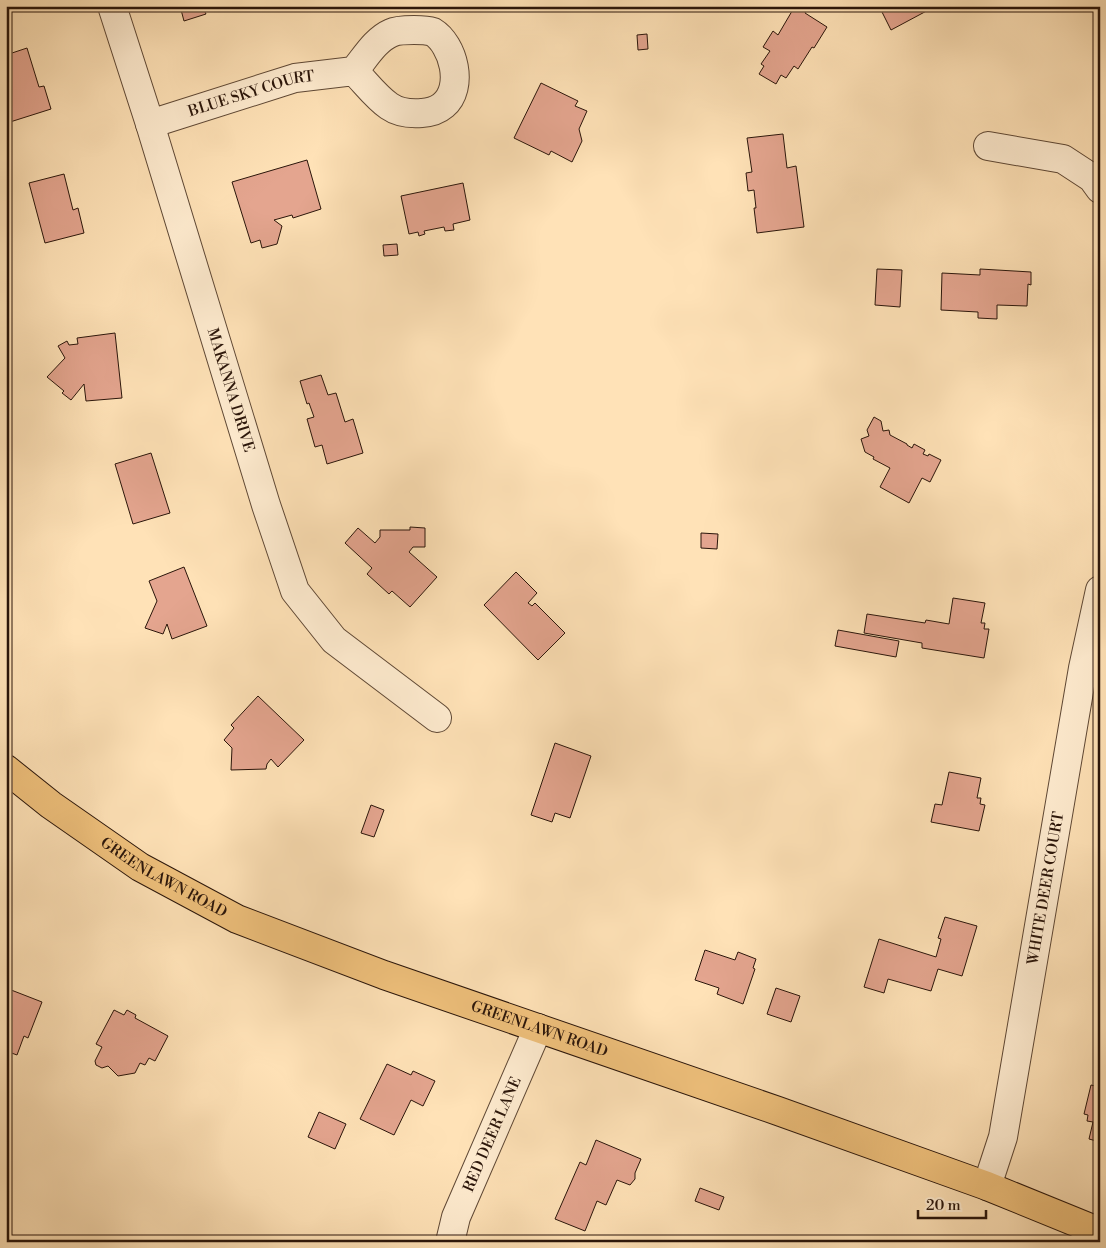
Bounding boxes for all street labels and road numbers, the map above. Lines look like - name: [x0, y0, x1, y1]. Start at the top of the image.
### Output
- street label: BLUE SKY COURT: [185, 67, 316, 122]
- street label: MAKANNA DRIVE: [203, 326, 258, 454]
- street label: WHITE DEER COURT: [1023, 810, 1068, 967]
- street label: GREENLAWN ROAD: [97, 833, 230, 922]
- street label: GREENLAWN ROAD: [468, 997, 610, 1062]
- street label: RED DEER LANE: [459, 1074, 526, 1195]

